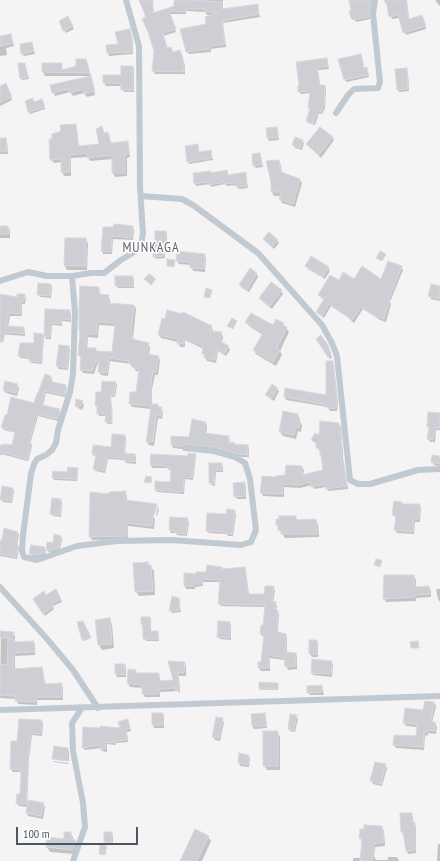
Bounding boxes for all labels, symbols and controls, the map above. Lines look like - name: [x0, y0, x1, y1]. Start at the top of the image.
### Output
- district label: MUNKAGA: [122, 240, 180, 256]
- scale bar: [18, 819, 140, 845]
- text: 100 m: [23, 826, 50, 841]

